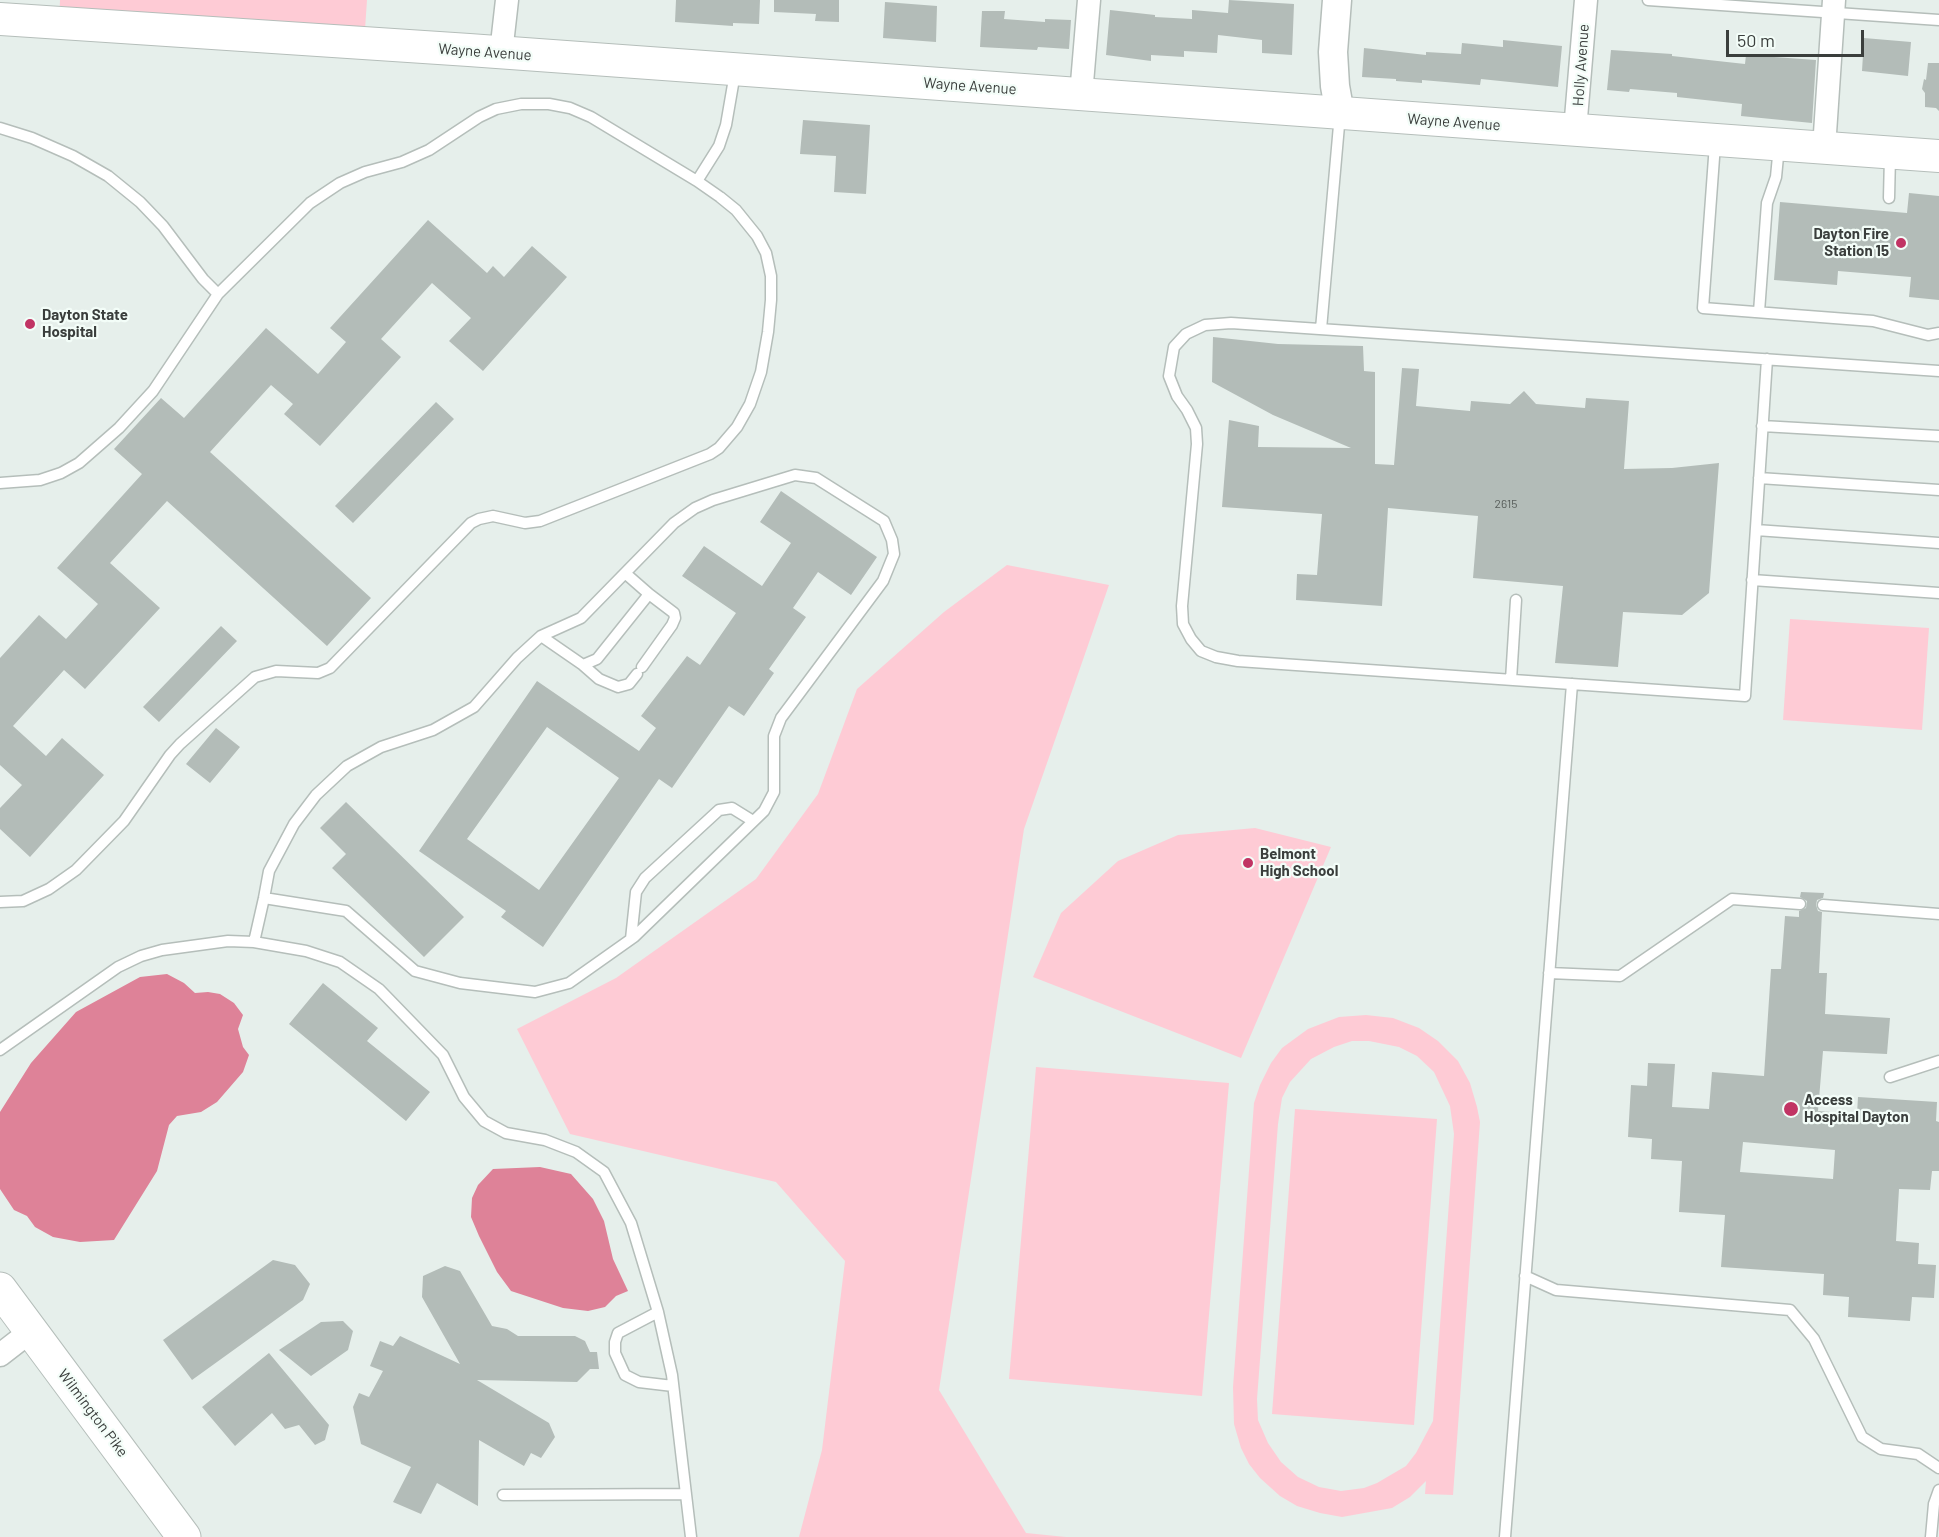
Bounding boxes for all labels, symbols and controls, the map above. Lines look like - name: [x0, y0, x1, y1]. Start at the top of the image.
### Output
- scale bar: [1729, 18, 1867, 56]
- street label: Holly Avenue: [1569, 23, 1593, 107]
- text: 50 m: [1737, 29, 1775, 51]
- street label: Wayne Avenue: [438, 40, 532, 64]
- street label: Wayne Avenue: [923, 74, 1017, 98]
- street label: Wayne Avenue: [1407, 110, 1501, 134]
- place label: Dayton Fire Station 15: [1813, 225, 1889, 260]
- marker: Dayton Fire Station 15: [1894, 236, 1908, 250]
- place label: Dayton State Hospital: [42, 306, 128, 341]
- marker: Dayton State Hospital: [23, 317, 37, 331]
- house number: 2615: [1495, 497, 1517, 511]
- place label: Belmont High School: [1260, 845, 1338, 880]
- marker: Belmont High School: [1241, 856, 1255, 870]
- place label: Access Hospital Dayton: [1804, 1091, 1909, 1126]
- marker: Access Hospital Dayton: [1782, 1100, 1800, 1118]
- street label: Wilmington Pike: [54, 1366, 132, 1460]

